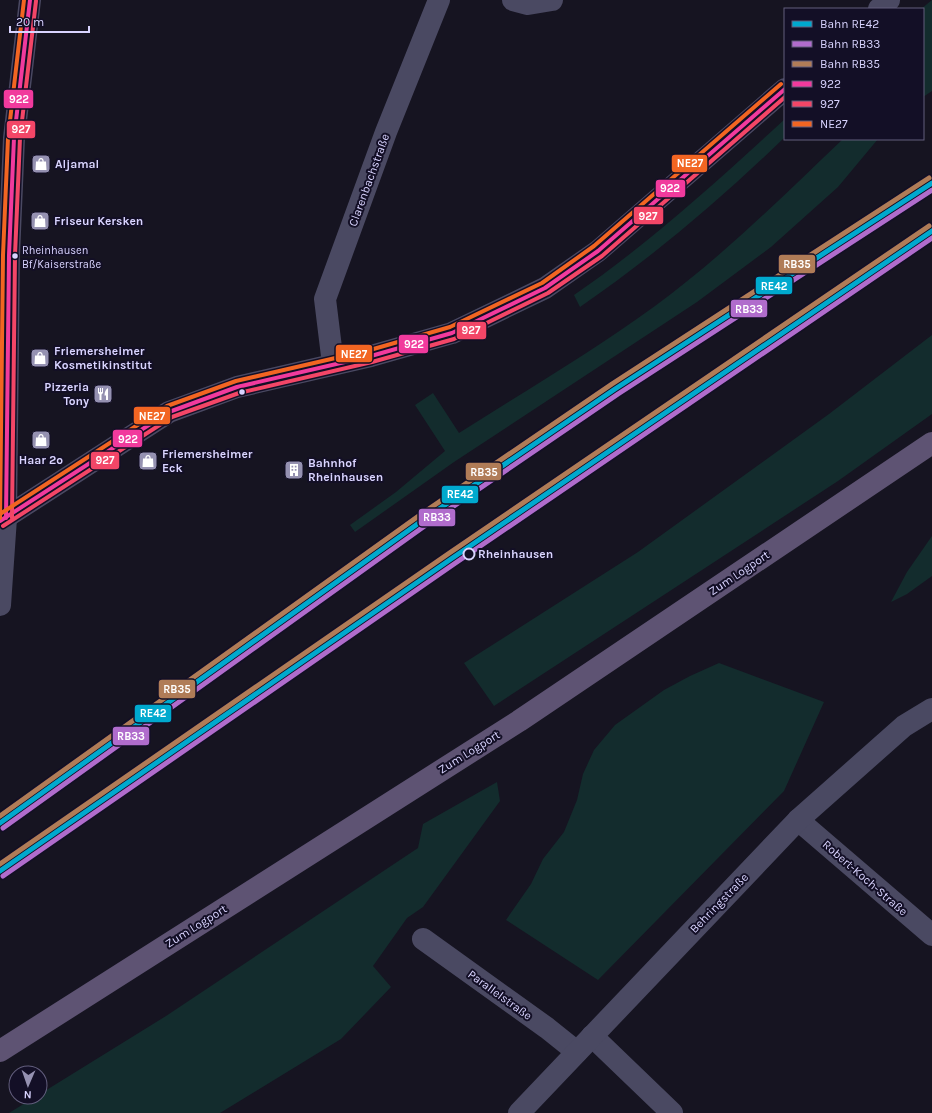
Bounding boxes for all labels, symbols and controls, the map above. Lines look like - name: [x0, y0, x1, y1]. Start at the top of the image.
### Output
- scale bar: [10, 8, 89, 34]
- legend: [784, 8, 924, 140]
- text: 20 m: [16, 15, 44, 29]
- text: Bahn RE42: [820, 17, 879, 31]
- text: Bahn RB33: [820, 37, 880, 51]
- text: Bahn RB35: [820, 57, 880, 71]
- text: 922: [820, 77, 841, 91]
- line badge: 922: [3, 89, 34, 109]
- text: 922: [9, 93, 29, 106]
- text: 927: [820, 97, 840, 111]
- text: NE27: [820, 117, 848, 131]
- line badge: 927: [6, 120, 36, 139]
- text: 927: [12, 123, 31, 136]
- street label: Clarenbachstraße: [346, 132, 392, 228]
- shop icon: Aljamal: [30, 153, 52, 175]
- line badge: NE27: [671, 154, 708, 173]
- place label: Aljamal: [55, 157, 99, 171]
- text: NE27: [677, 157, 704, 170]
- line badge: 922: [655, 179, 686, 198]
- text: 922: [660, 182, 680, 195]
- line badge: 927: [633, 206, 664, 225]
- shop icon: Friseur Kersken: [29, 210, 51, 232]
- text: 927: [639, 210, 658, 223]
- place label: Friseur Kersken: [54, 214, 143, 228]
- place label: Rheinhausen Bf/Kaiserstraße: [22, 244, 101, 271]
- marker: Rheinhausen Bf/Kaiserstraße: [10, 251, 20, 261]
- line badge: RB35: [778, 254, 816, 274]
- text: RB35: [783, 258, 811, 271]
- line badge: RE42: [755, 276, 793, 295]
- text: RE42: [761, 280, 788, 293]
- line badge: RB33: [730, 299, 768, 318]
- text: RB33: [735, 303, 763, 316]
- line badge: 927: [456, 321, 487, 340]
- text: 927: [462, 324, 481, 337]
- line badge: 922: [398, 334, 429, 354]
- text: 922: [404, 338, 424, 351]
- place label: Friemersheimer Kosmetikinstitut: [54, 344, 152, 372]
- line badge: NE27: [335, 344, 373, 363]
- shop icon: Friemersheimer Kosmetikinstitut: [29, 347, 51, 369]
- text: NE27: [341, 348, 368, 361]
- place label: Pizzeria Tony: [44, 380, 89, 408]
- restaurant icon: Pizzeria Tony: [92, 383, 114, 405]
- unlabelled marker: [237, 387, 247, 397]
- line badge: NE27: [133, 406, 171, 425]
- text: NE27: [139, 410, 166, 423]
- shop icon: Haar 2o: [30, 429, 52, 451]
- line badge: 922: [112, 429, 143, 448]
- text: 922: [118, 433, 138, 446]
- place label: Friemersheimer Eck: [162, 447, 253, 475]
- shop icon: Friemersheimer Eck: [137, 450, 159, 472]
- line badge: 927: [90, 451, 120, 470]
- place label: Haar 2o: [19, 453, 63, 467]
- text: 927: [96, 454, 115, 467]
- place label: Bahnhof Rheinhausen: [308, 456, 383, 484]
- building icon: Bahnhof Rheinhausen: [283, 459, 305, 481]
- line badge: RB35: [465, 462, 502, 481]
- text: RB35: [470, 466, 498, 479]
- line badge: RE42: [441, 485, 479, 504]
- text: RE42: [447, 488, 474, 501]
- line badge: RB33: [418, 508, 456, 527]
- text: RB33: [423, 511, 451, 524]
- marker: Rheinhausen: [462, 547, 476, 561]
- place label: Rheinhausen: [478, 547, 553, 561]
- street label: Zum Logport: [706, 547, 772, 598]
- line badge: RB35: [158, 679, 196, 699]
- text: RB35: [163, 683, 191, 696]
- line badge: RE42: [134, 704, 172, 723]
- text: RE42: [140, 707, 167, 720]
- line badge: RB33: [112, 726, 150, 746]
- street label: Zum Logport: [436, 727, 503, 776]
- text: RB33: [117, 730, 145, 743]
- street label: Robert-Koch-Straße: [820, 837, 910, 919]
- street label: Behringstraße: [687, 870, 751, 936]
- street label: Zum Logport: [163, 901, 230, 950]
- street label: Parallelstraße: [465, 967, 535, 1023]
- north arrow: [8, 1065, 48, 1105]
- text: N: [23, 1088, 32, 1101]

